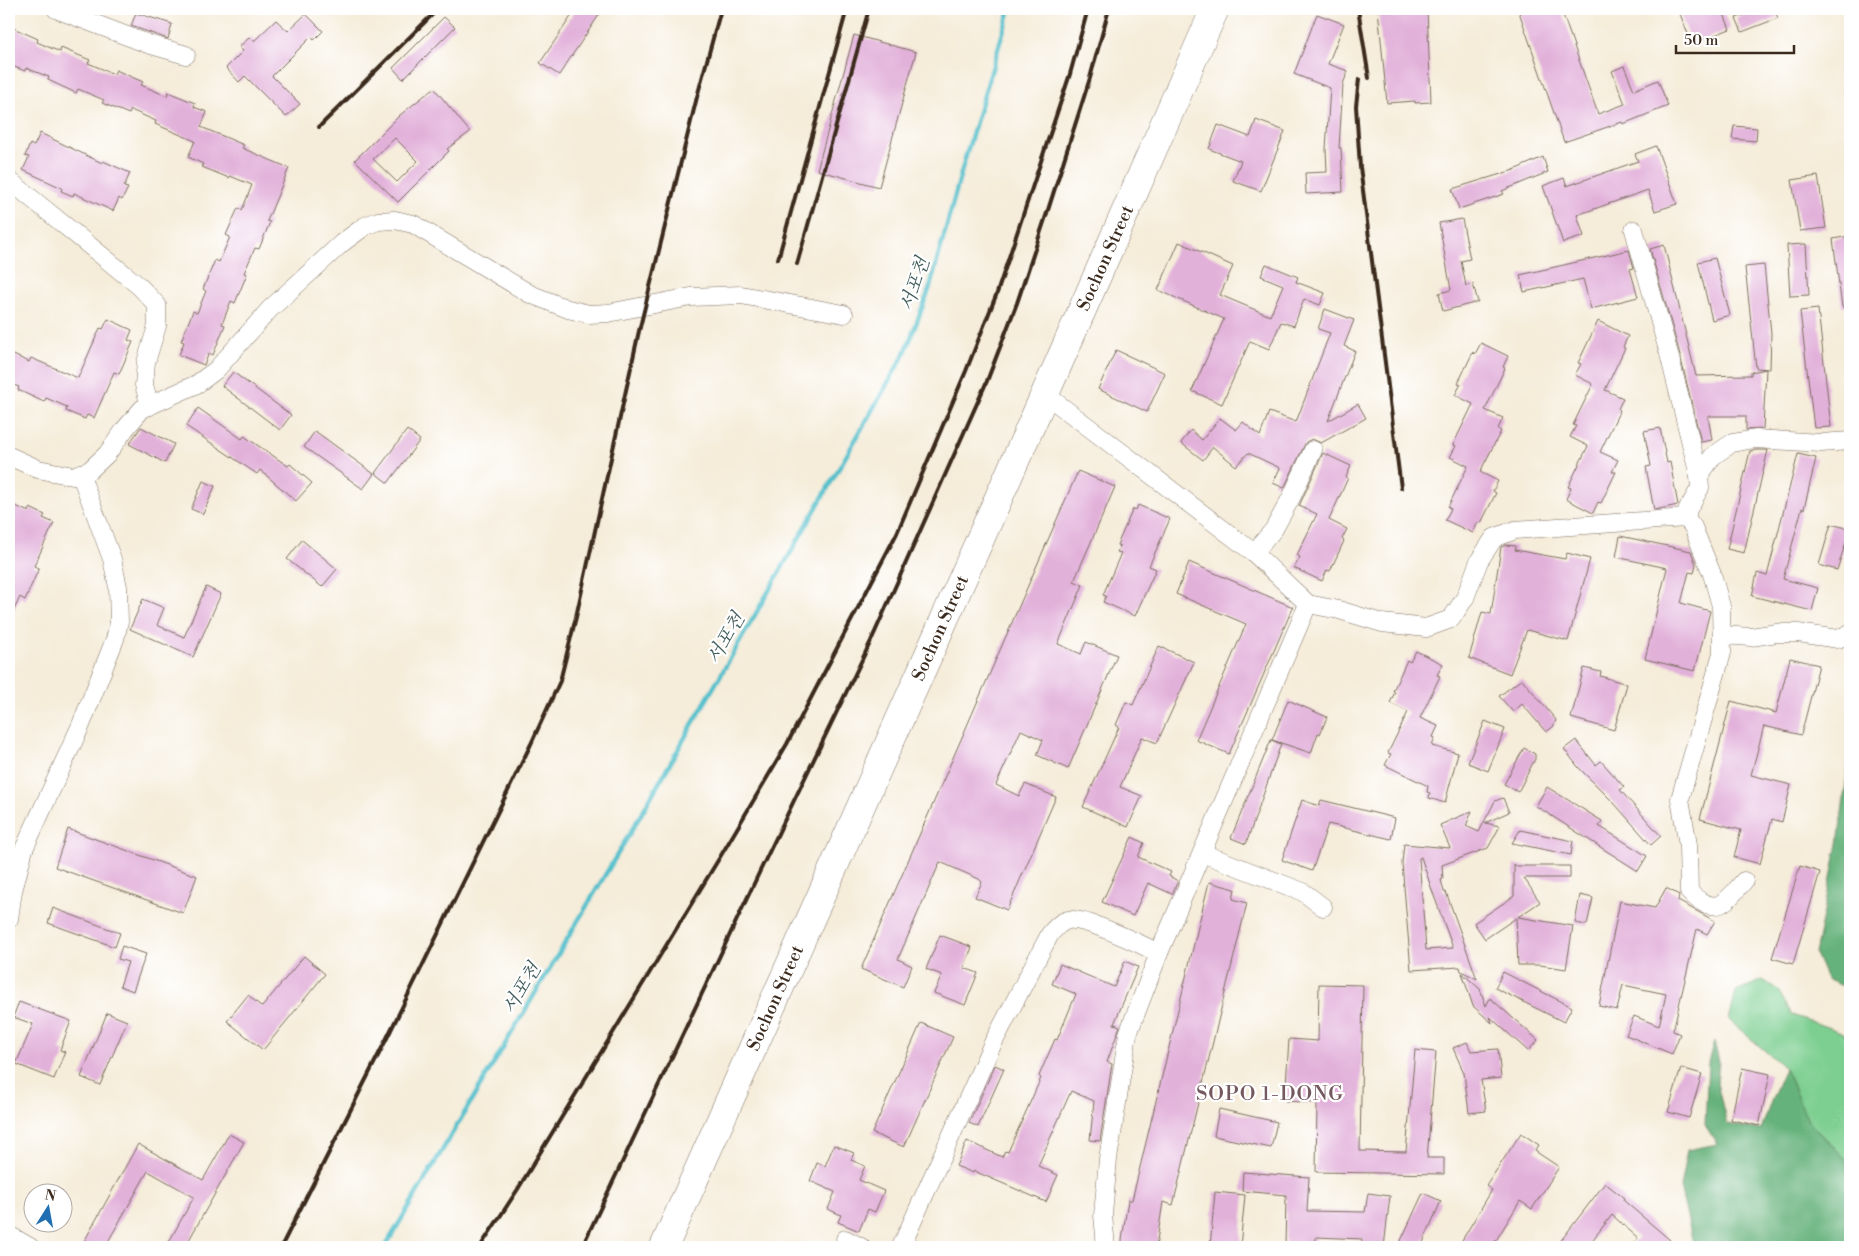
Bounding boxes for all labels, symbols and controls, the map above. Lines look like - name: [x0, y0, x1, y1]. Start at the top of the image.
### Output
- scale bar: [1676, 22, 1794, 54]
- text: 50 m: [1684, 31, 1718, 50]
- street label: Sochon Street: [1072, 201, 1139, 315]
- water label: 서포천: [895, 253, 936, 314]
- street label: Sochon Street: [907, 571, 974, 685]
- water label: 서포천: [702, 607, 751, 668]
- street label: Sochon Street: [742, 941, 809, 1055]
- water label: 서포천: [497, 957, 547, 1018]
- district label: SOPO 1-DONG: [1196, 1082, 1344, 1107]
- north arrow: [22, 1184, 72, 1234]
- text: N: [43, 1186, 57, 1206]

